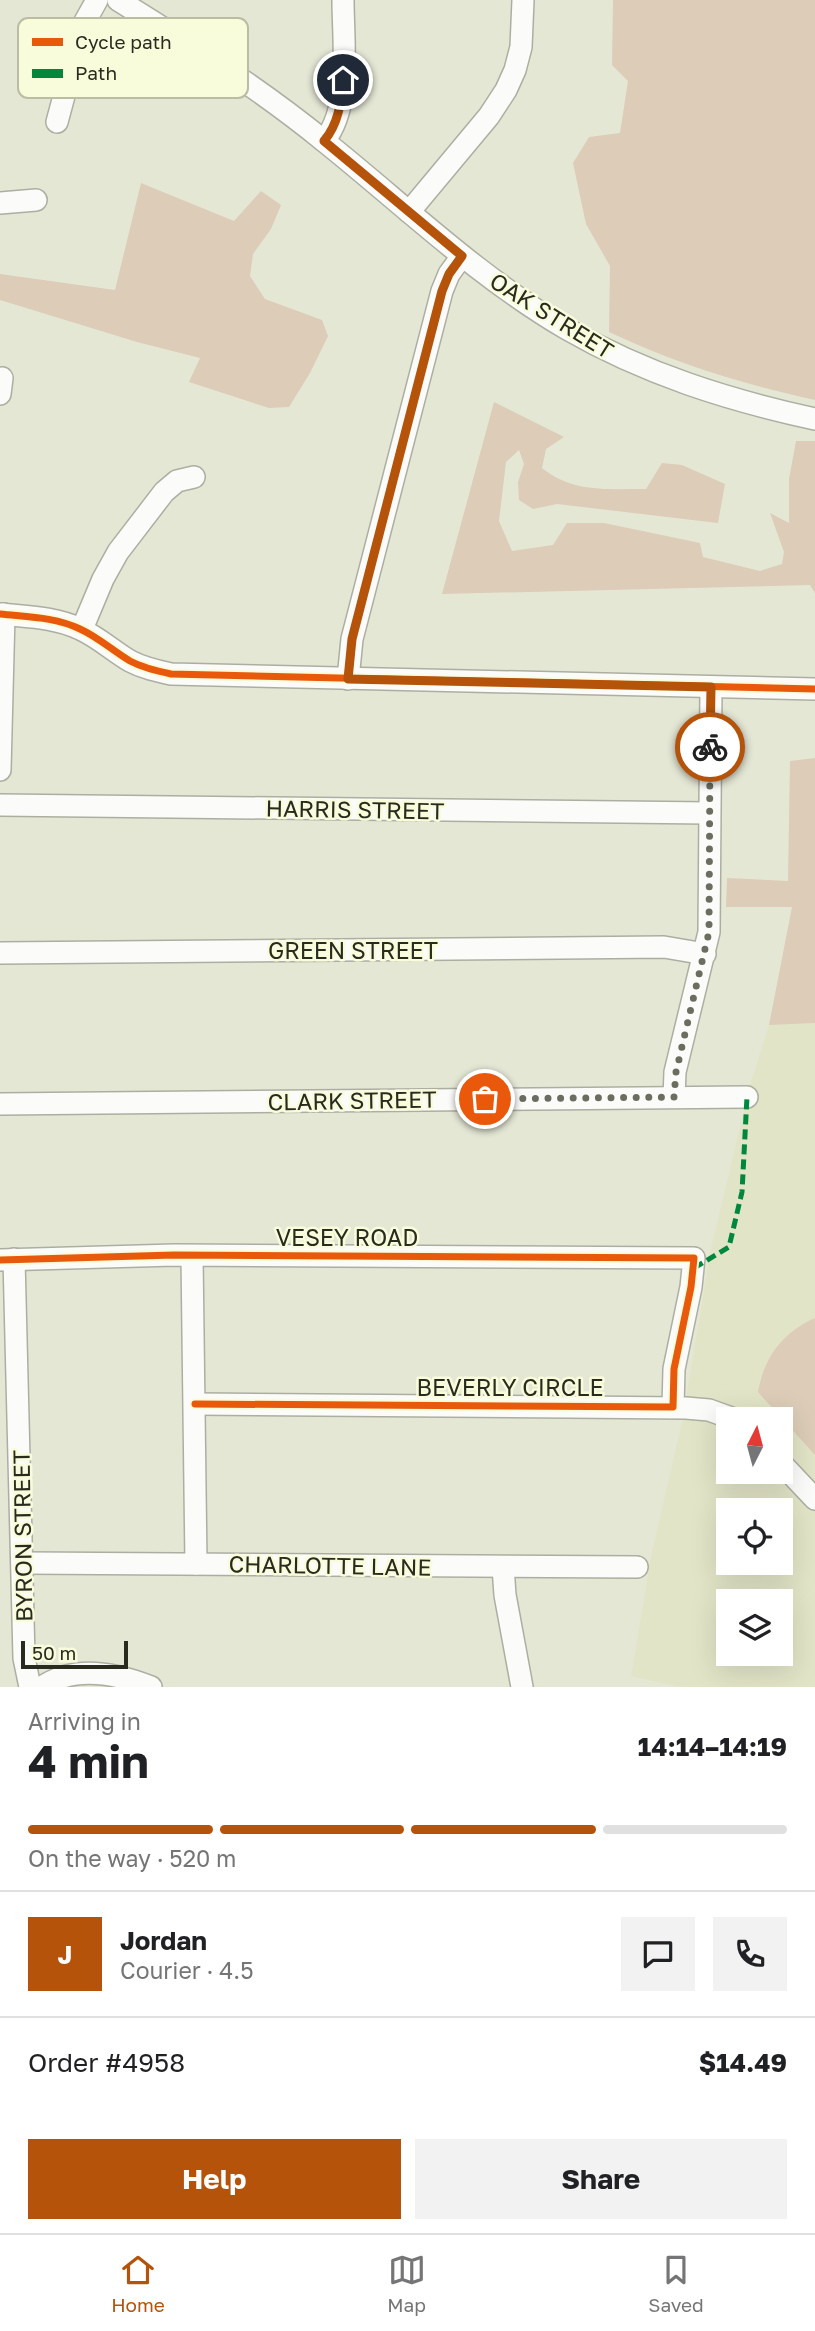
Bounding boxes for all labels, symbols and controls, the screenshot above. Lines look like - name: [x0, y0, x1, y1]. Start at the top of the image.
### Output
- legend: [18, 18, 248, 98]
- text: Cycle path: [75, 30, 172, 53]
- pin: [313, 50, 373, 110]
- text: Path: [75, 61, 117, 84]
- icon: home: [324, 61, 362, 99]
- street label: OAK STREET: [485, 266, 619, 364]
- courier: [675, 712, 745, 782]
- icon: bike: [691, 728, 729, 766]
- street label: HARRIS STREET: [265, 793, 445, 825]
- street label: GREEN STREET: [268, 936, 438, 964]
- pin: [455, 1069, 515, 1129]
- icon: bag: [466, 1080, 504, 1118]
- street label: CLARK STREET: [267, 1085, 437, 1115]
- street label: VESEY ROAD: [276, 1223, 418, 1251]
- street label: BEVERLY CIRCLE: [417, 1373, 603, 1401]
- north arrow: [716, 1407, 793, 1484]
- map controls: [716, 1407, 793, 1666]
- street label: BYRON STREET: [7, 1450, 37, 1622]
- button: locate: [716, 1498, 793, 1575]
- street label: CHARLOTTE LANE: [228, 1549, 432, 1581]
- button: layers: [716, 1589, 793, 1666]
- scale bar: [21, 1638, 128, 1670]
- text: 50 m: [32, 1641, 76, 1664]
- text: Arriving in: [28, 1707, 141, 1735]
- text: 14:14–14:19: [638, 1731, 787, 1762]
- text: 4 min: [28, 1733, 149, 1788]
- text: On the way · 520 m: [28, 1844, 236, 1872]
- button: chat: [621, 1917, 695, 1991]
- button: phone: [713, 1917, 787, 1991]
- text: Jordan: [120, 1925, 207, 1956]
- text: J: [58, 1939, 72, 1970]
- text: Courier · 4.5: [120, 1956, 253, 1984]
- text: Order #4958: [28, 2047, 185, 2078]
- text: $14.49: [699, 2047, 787, 2078]
- button: Help: [28, 2139, 401, 2219]
- button: Share: [415, 2139, 787, 2219]
- tab: Home: [111, 2251, 165, 2316]
- tab: Map: [387, 2251, 426, 2316]
- tab: Saved: [648, 2251, 704, 2316]

